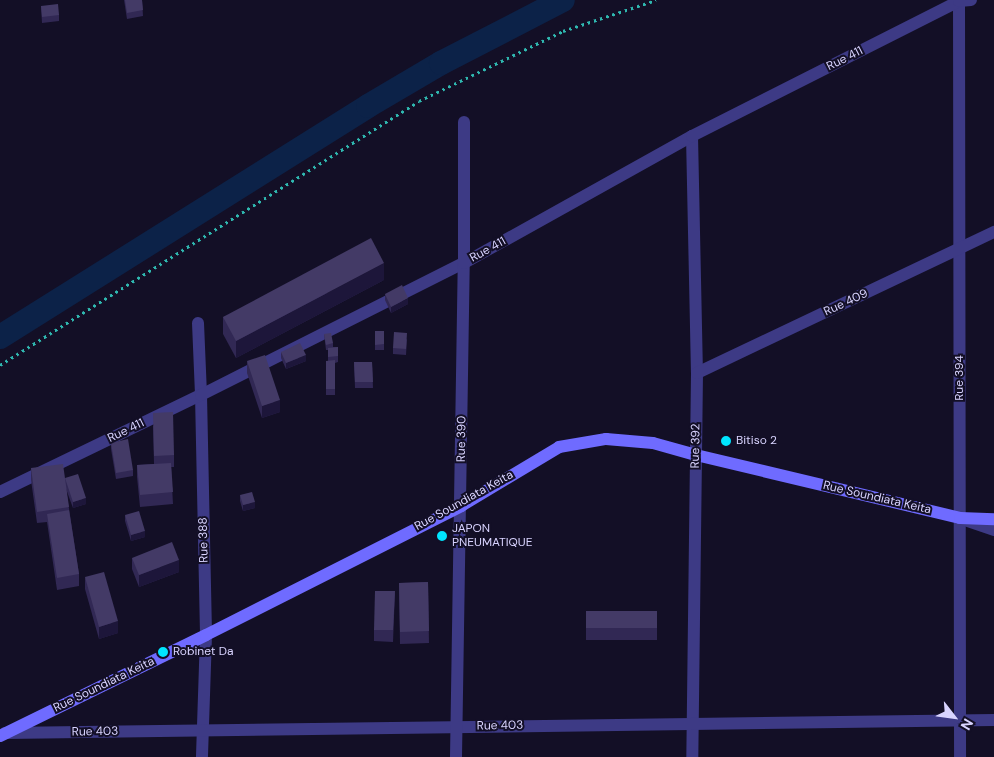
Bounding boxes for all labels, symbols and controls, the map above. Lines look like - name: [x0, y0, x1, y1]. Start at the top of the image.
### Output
- street label: Rue 411: [824, 44, 866, 74]
- street label: Rue 411: [468, 234, 508, 266]
- street label: Rue 409: [822, 287, 870, 319]
- street label: Rue 394: [953, 355, 967, 401]
- street label: Rue 411: [105, 416, 147, 446]
- street label: Rue 390: [454, 416, 470, 462]
- street label: Rue 392: [688, 423, 704, 469]
- place label: Bitiso 2: [736, 434, 777, 448]
- marker: Bitiso 2: [720, 435, 732, 447]
- street label: Rue Soundiata Keita: [412, 468, 516, 534]
- street label: Rue Soundiata Keita: [822, 479, 932, 517]
- street label: Rue 388: [196, 517, 212, 563]
- place label: JAPON PNEUMATIQUE: [452, 522, 532, 550]
- marker: JAPON PNEUMATIQUE: [436, 530, 448, 542]
- place label: Robinet Da: [173, 645, 233, 659]
- marker: Robinet Da: [157, 646, 169, 658]
- street label: Rue Soundiata Keita: [51, 654, 157, 716]
- north arrow: [929, 692, 979, 742]
- text: N: [957, 716, 977, 733]
- street label: Rue 403: [477, 718, 523, 734]
- street label: Rue 403: [72, 724, 118, 740]

